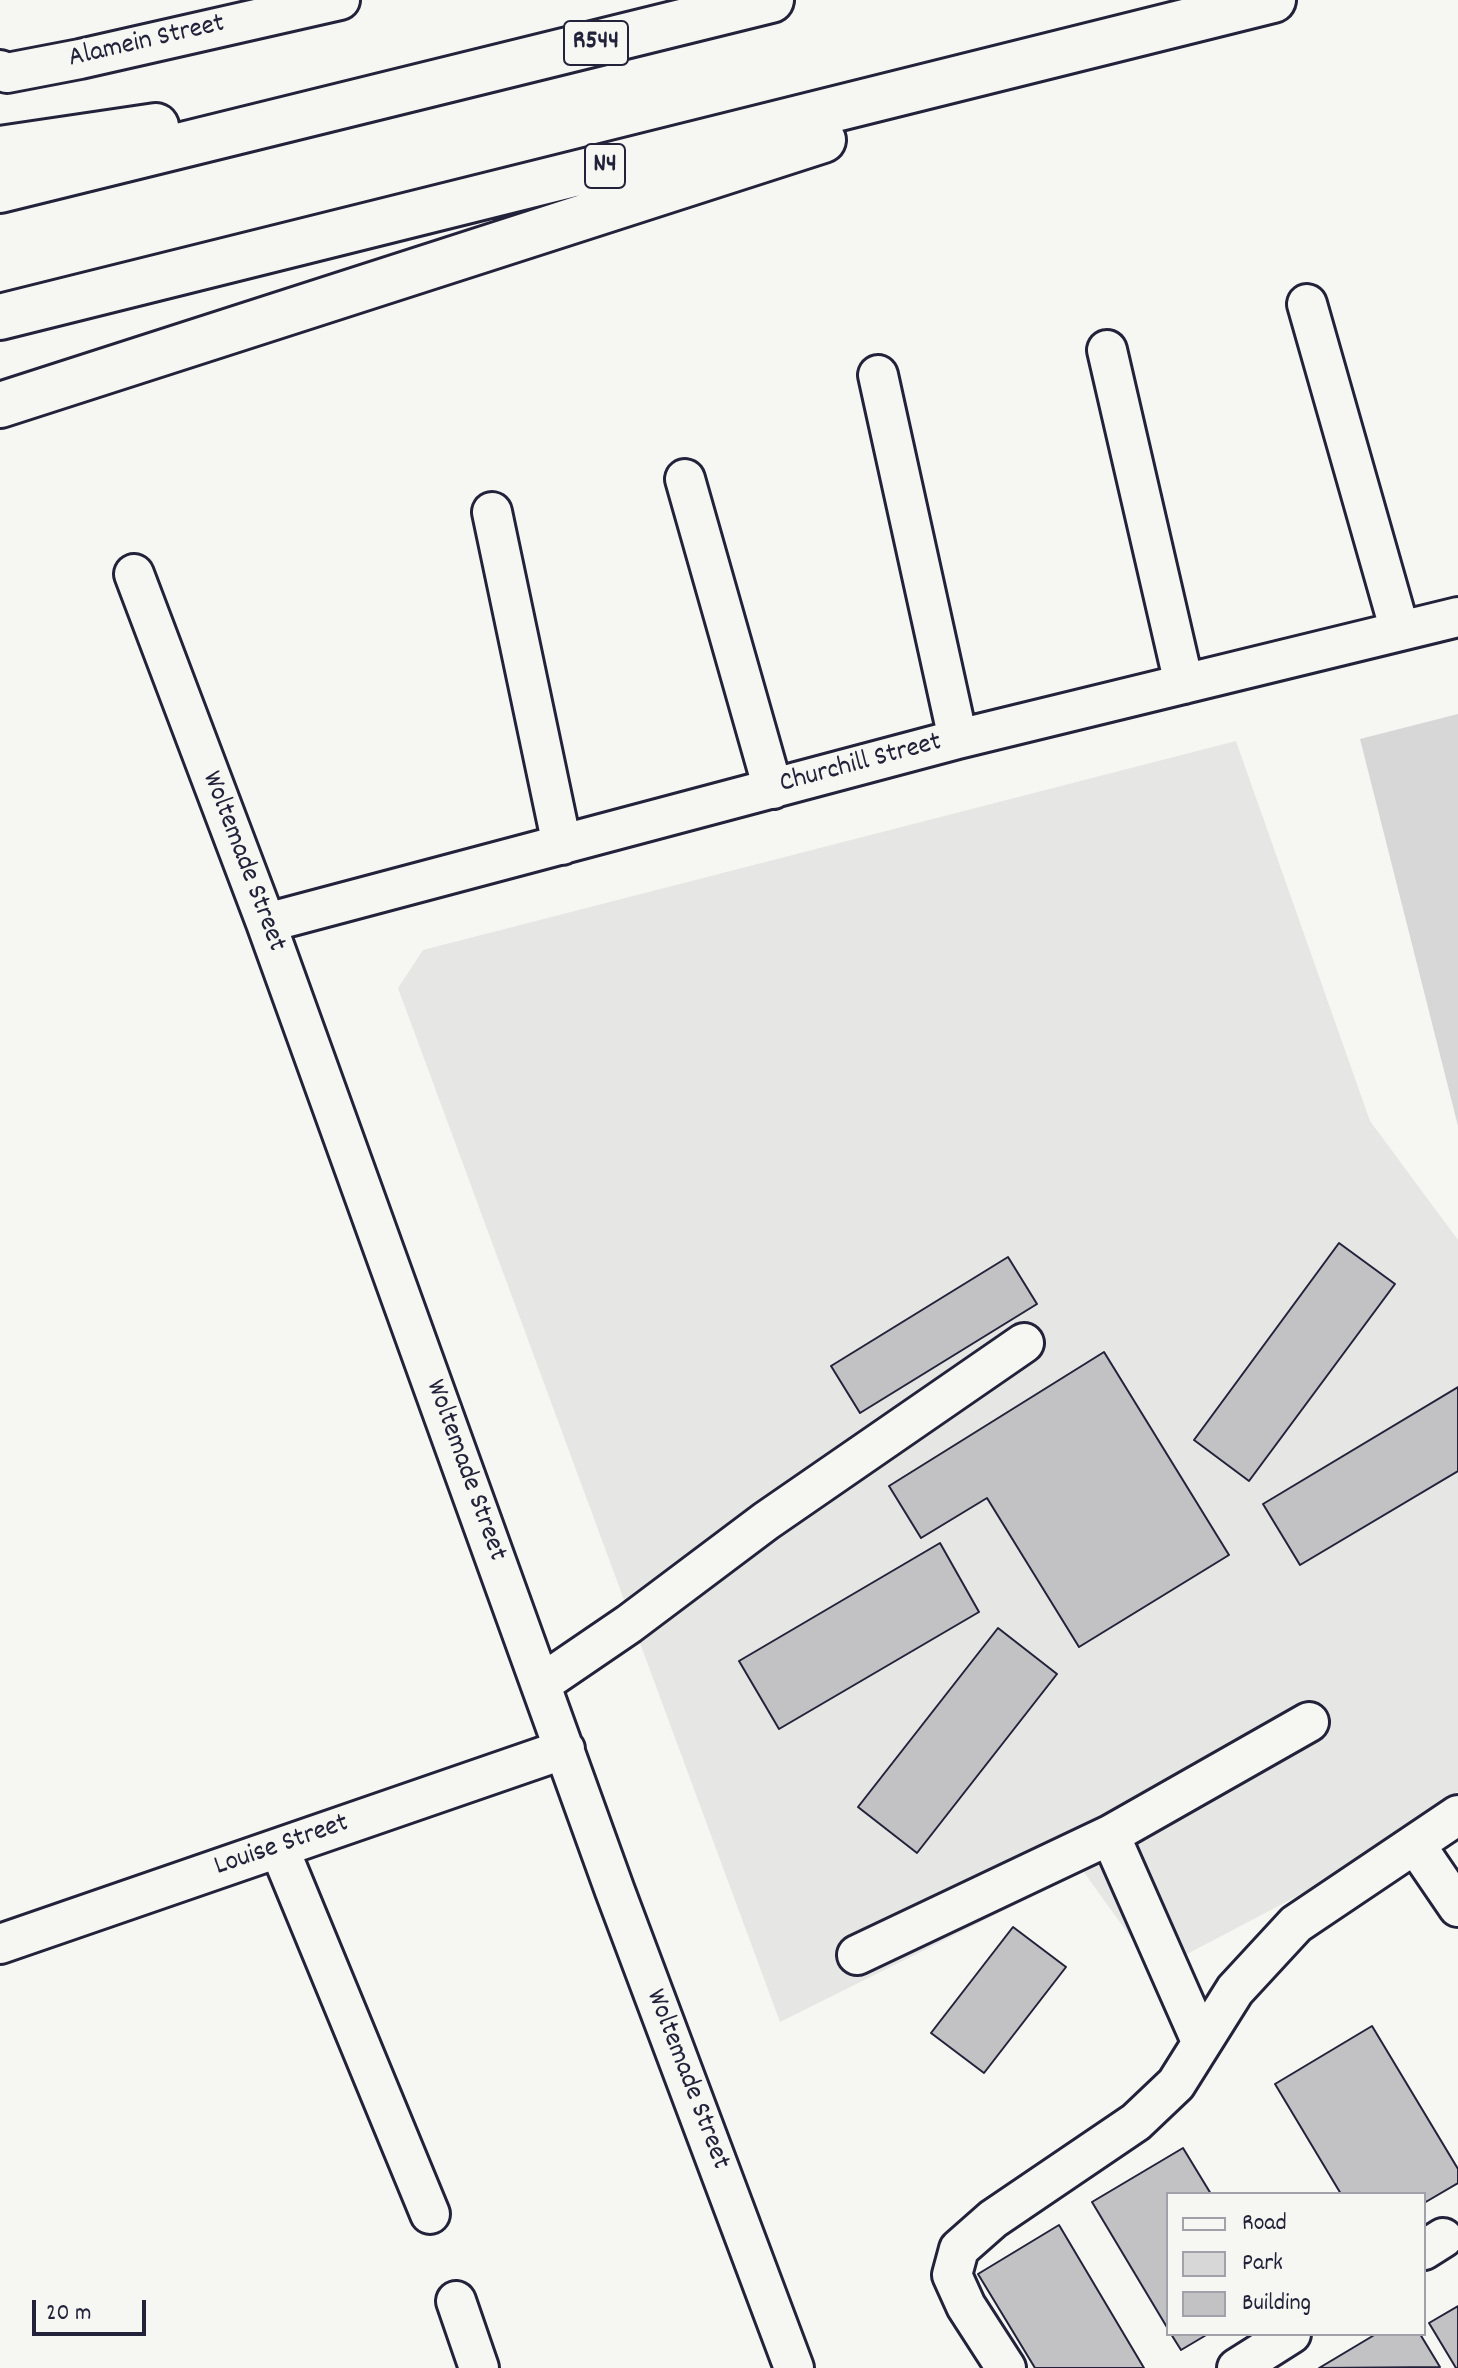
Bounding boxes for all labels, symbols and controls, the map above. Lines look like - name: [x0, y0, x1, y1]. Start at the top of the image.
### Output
- street label: Alamein Street: [66, 9, 228, 77]
- road number: R544: [564, 21, 628, 65]
- road number: N4: [585, 144, 625, 188]
- street label: Churchill Street: [776, 727, 946, 803]
- street label: Woltemade Street: [192, 767, 292, 957]
- street label: Woltemade Street: [416, 1376, 512, 1566]
- street label: Louise Street: [211, 1808, 353, 1886]
- street label: Woltemade Street: [636, 1985, 736, 2175]
- legend: [1166, 2192, 1426, 2336]
- text: Road: [1242, 2207, 1287, 2241]
- text: Park: [1242, 2247, 1283, 2281]
- scale bar: [36, 2284, 150, 2334]
- text: Building: [1242, 2287, 1311, 2321]
- text: 20 m: [46, 2297, 92, 2331]

